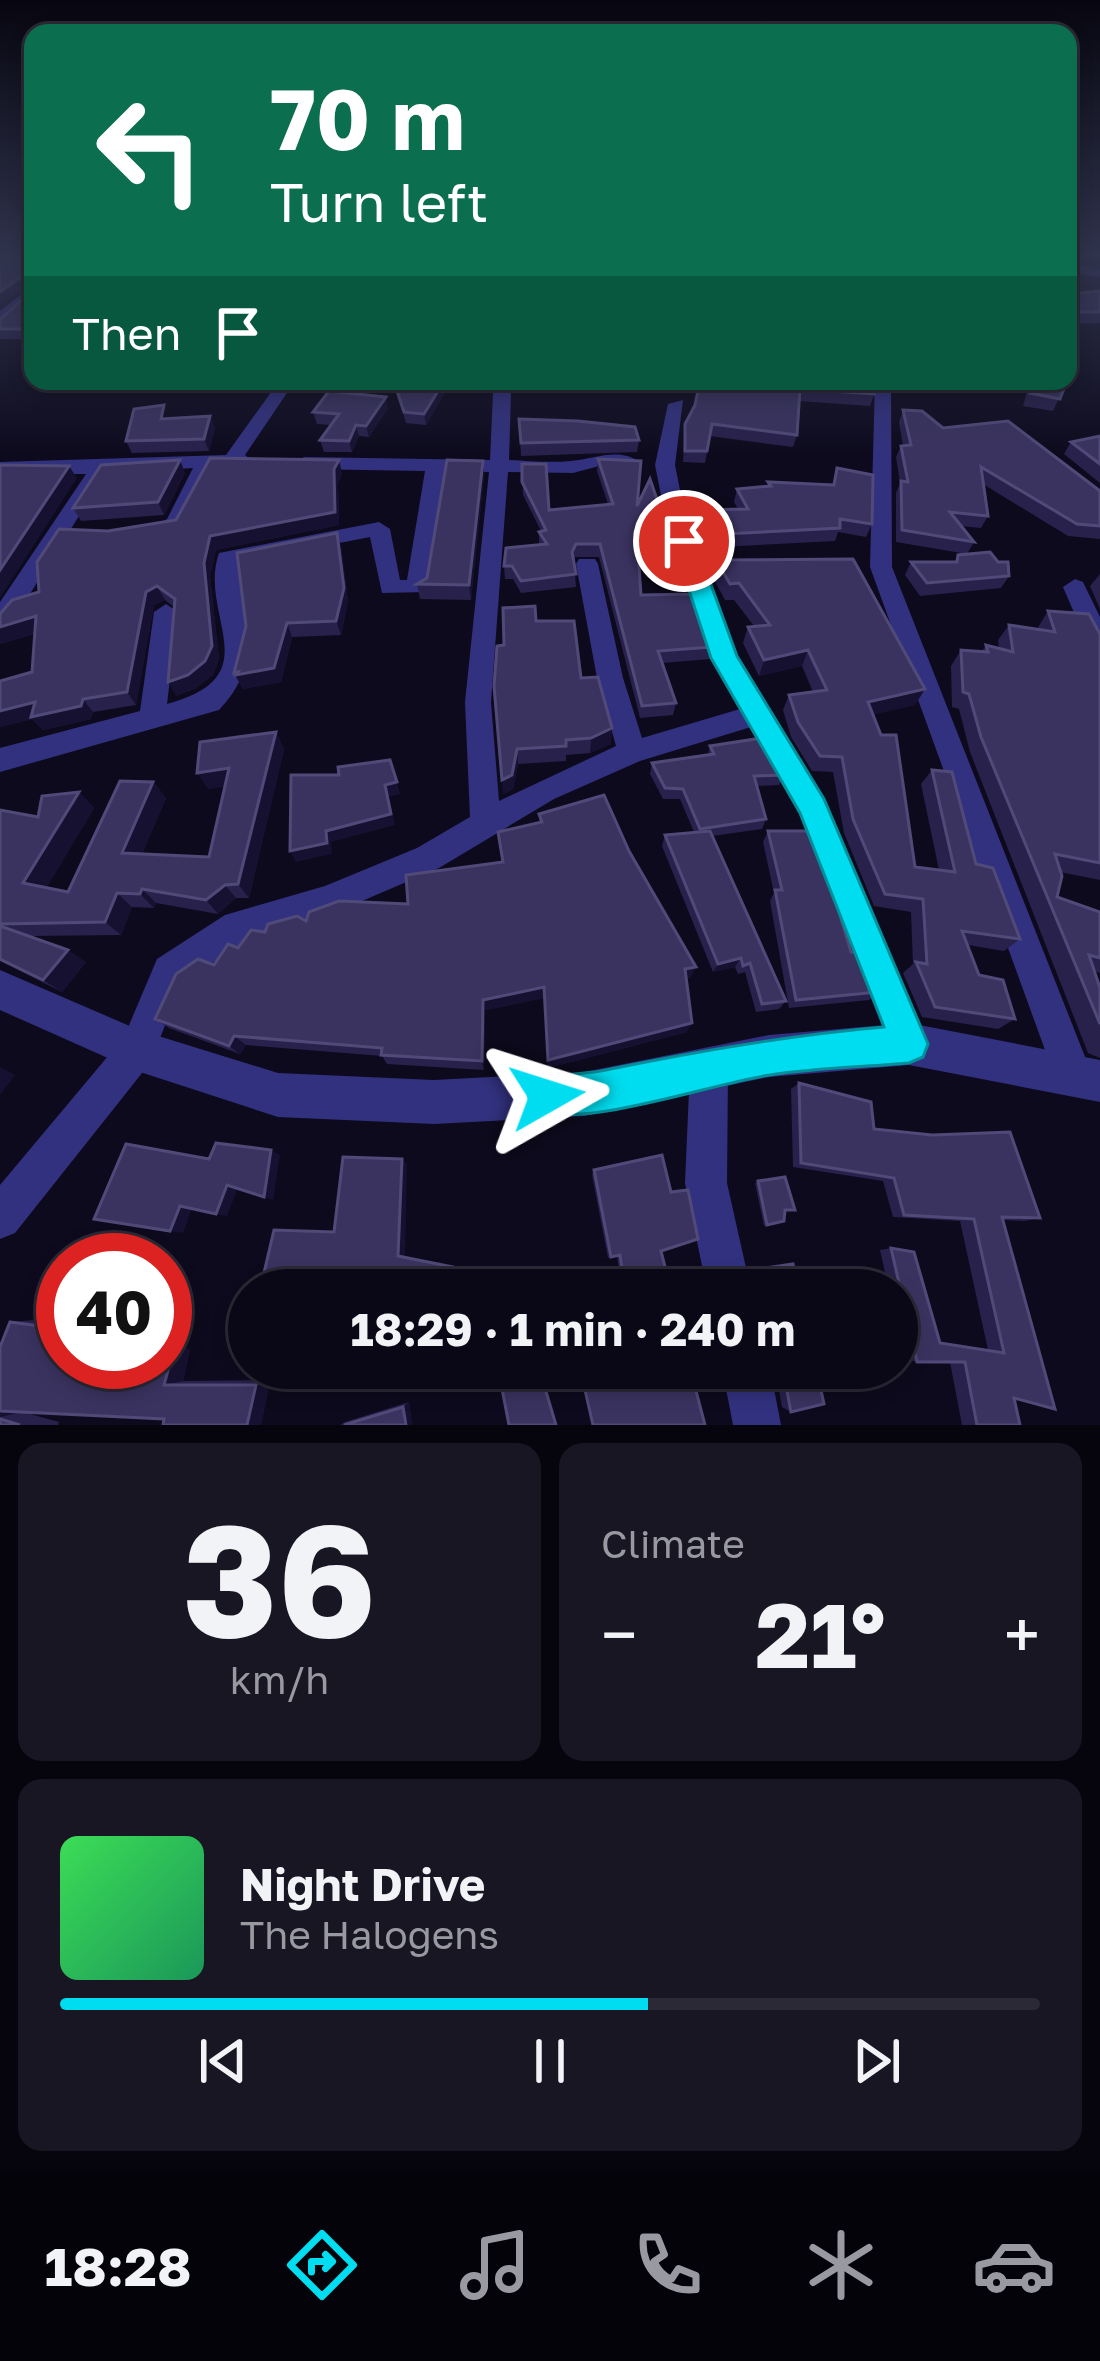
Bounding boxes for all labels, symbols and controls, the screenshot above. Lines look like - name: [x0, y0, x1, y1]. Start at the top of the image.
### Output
- text: 70 m: [270, 68, 465, 168]
- icon: left: [72, 72, 228, 228]
- text: Turn left: [270, 169, 488, 234]
- icon: arrive: [205, 300, 271, 366]
- text: Then: [72, 306, 181, 360]
- pin: [633, 490, 735, 592]
- icon: arrive: [651, 508, 717, 574]
- position arrow: [484, 1033, 610, 1159]
- speed limit sign: 40: [36, 1233, 192, 1389]
- text: 18:29 · 1 min · 240 m: [350, 1302, 796, 1356]
- text: 36: [182, 1484, 377, 1671]
- text: Climate: [601, 1520, 745, 1567]
- text: 21°: [755, 1580, 886, 1688]
- text: −: [601, 1594, 637, 1674]
- text: +: [1004, 1594, 1040, 1674]
- text: km/h: [230, 1656, 329, 1703]
- text: Night Drive: [240, 1857, 485, 1911]
- text: The Halogens: [240, 1911, 499, 1958]
- icon: previous: [190, 2028, 256, 2094]
- icon: pause: [517, 2028, 583, 2094]
- icon: next: [844, 2028, 910, 2094]
- icon: directions: [280, 2223, 364, 2307]
- icon: music: [453, 2223, 537, 2307]
- icon: phone: [626, 2223, 710, 2307]
- icon: climate: [799, 2223, 883, 2307]
- icon: car: [972, 2223, 1056, 2307]
- text: 18:28: [44, 2233, 192, 2298]

